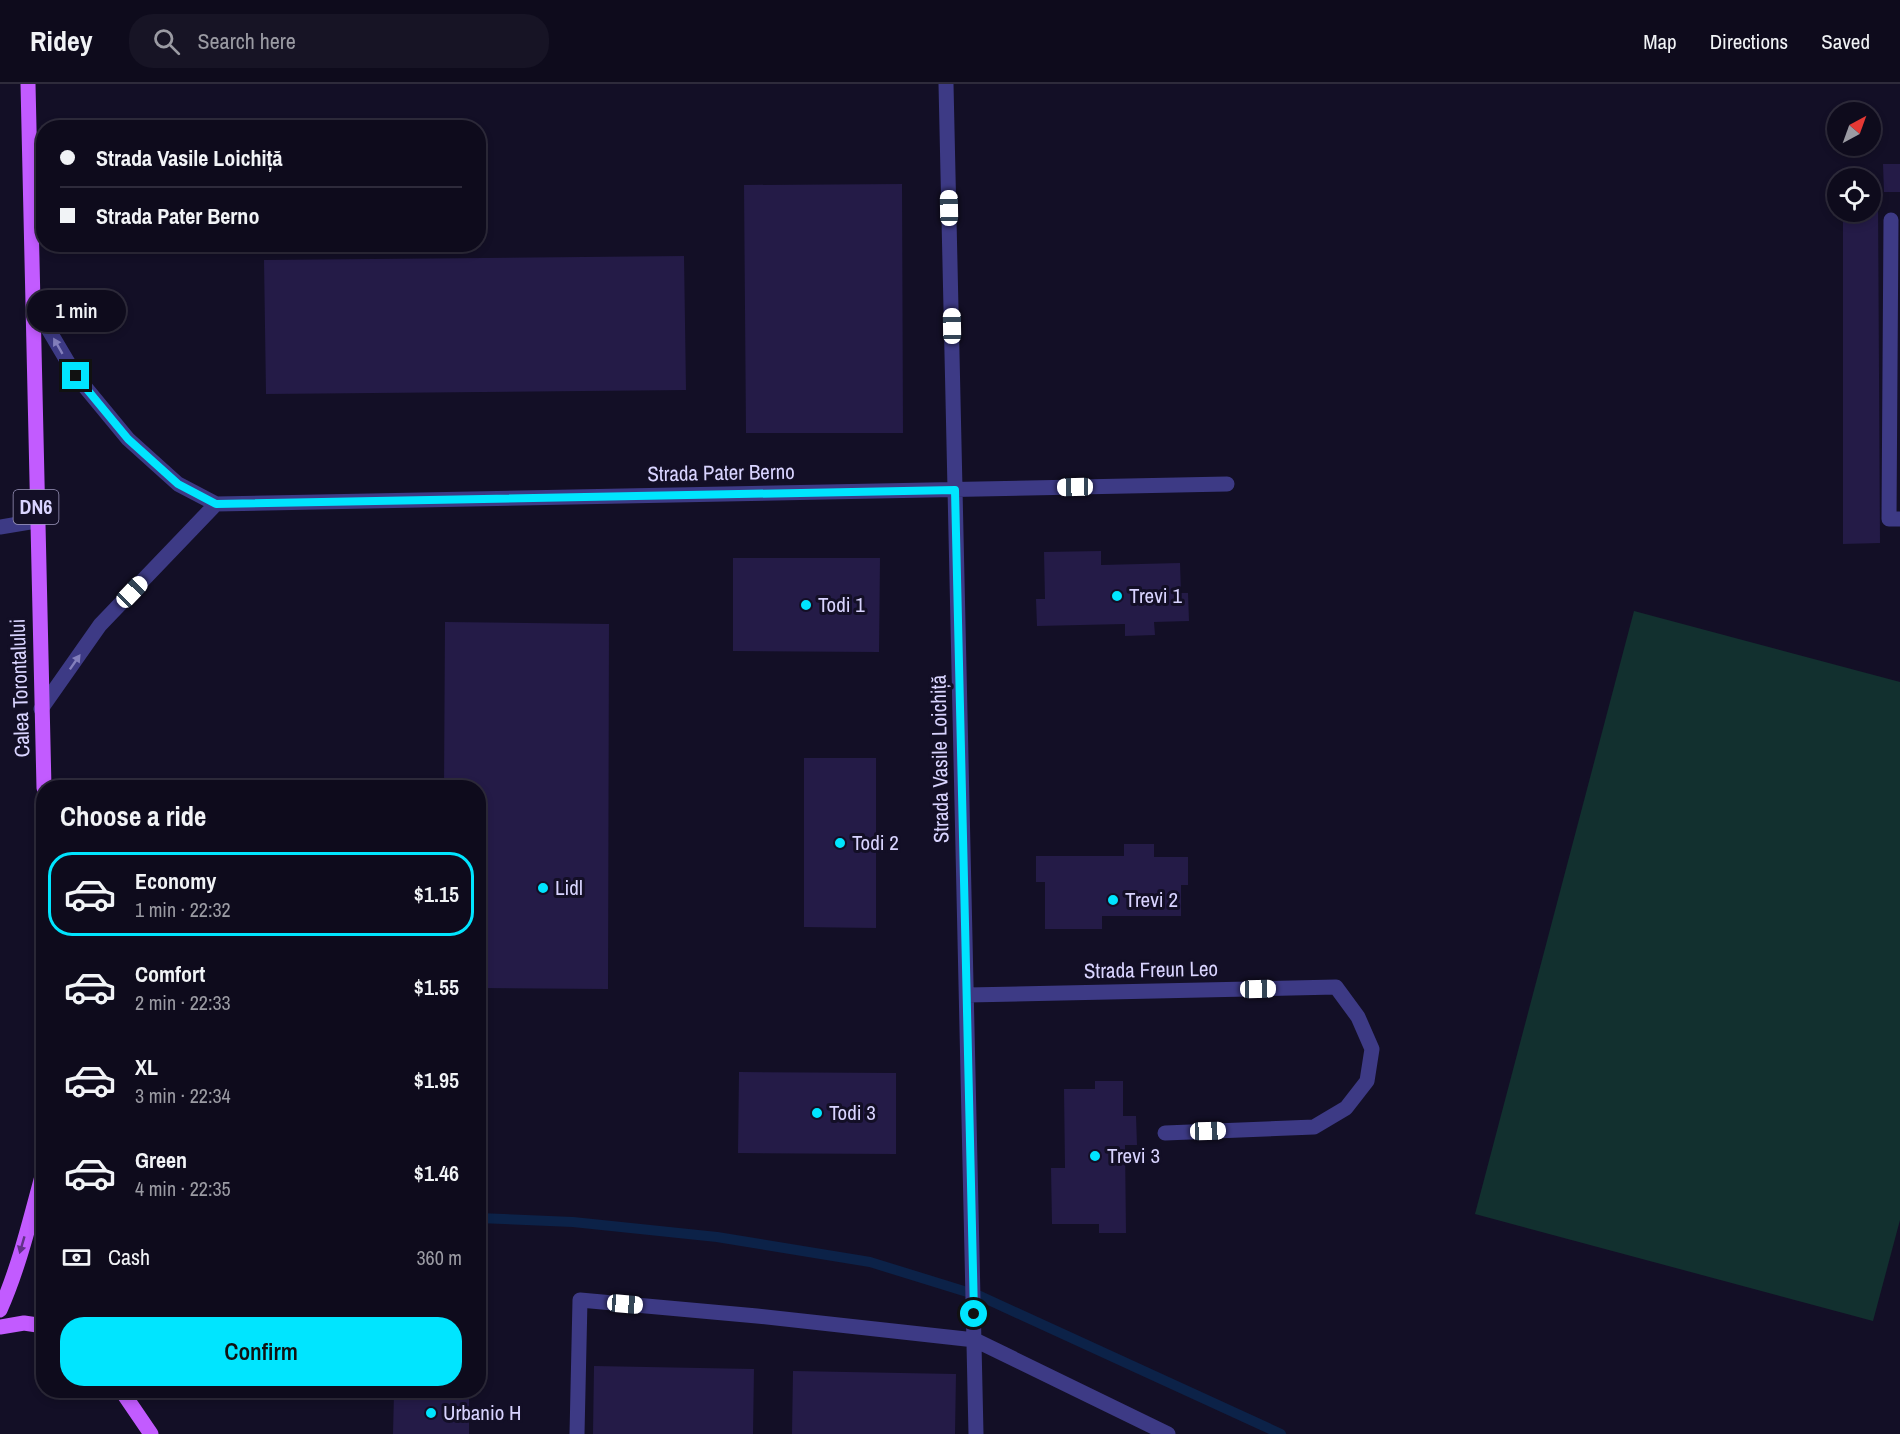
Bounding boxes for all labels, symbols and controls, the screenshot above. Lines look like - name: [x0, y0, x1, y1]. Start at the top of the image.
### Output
- search box: [129, 14, 549, 68]
- text: Ridey: [30, 22, 93, 60]
- icon: search: [150, 25, 183, 58]
- text: Search here: [198, 26, 296, 56]
- text: Map: [1643, 27, 1677, 56]
- text: Directions: [1710, 27, 1788, 56]
- text: Saved: [1821, 27, 1870, 56]
- north arrow: [1827, 102, 1881, 156]
- map controls: [1827, 102, 1881, 222]
- text: Strada Vasile Loichiță: [96, 143, 283, 173]
- button: locate: [1827, 168, 1881, 222]
- car: [940, 190, 958, 226]
- text: Strada Pater Berno: [96, 201, 259, 231]
- callout: 1 min: [26, 289, 125, 331]
- text: 1 min: [55, 297, 98, 324]
- car: [943, 308, 961, 344]
- one-way arrow: [53, 337, 63, 354]
- route end: [62, 362, 89, 389]
- street label: Strada Pater Berno: [647, 457, 795, 488]
- car: [1057, 478, 1093, 496]
- road number: DN6: [14, 490, 58, 524]
- car: [113, 573, 151, 611]
- place label: Trevi 1: [1129, 581, 1182, 610]
- marker: Trevi 1: [1110, 589, 1124, 603]
- place label: Todi 1: [818, 590, 865, 619]
- marker: Todi 1: [799, 598, 813, 612]
- street label: Calea Torontalului: [3, 618, 36, 758]
- one-way arrow: [69, 654, 81, 670]
- street label: Strada Vasile Loichiță: [924, 674, 955, 843]
- text: Choose a ride: [60, 798, 206, 834]
- place label: Todi 2: [852, 828, 899, 857]
- marker: Todi 2: [833, 836, 847, 850]
- text: Economy: [135, 866, 216, 896]
- icon: car: [63, 867, 117, 921]
- place label: Lidl: [555, 873, 583, 902]
- text: $1.15: [414, 879, 459, 909]
- marker: Lidl: [536, 881, 550, 895]
- place label: Trevi 2: [1125, 885, 1178, 914]
- marker: Trevi 2: [1106, 893, 1120, 907]
- text: 1 min · 22:32: [135, 896, 231, 923]
- street label: Strada Freun Leo: [1084, 954, 1218, 985]
- text: Comfort: [135, 959, 205, 989]
- icon: car: [63, 960, 117, 1014]
- text: $1.55: [414, 972, 459, 1002]
- car: [1240, 980, 1276, 998]
- text: 2 min · 22:33: [135, 989, 231, 1016]
- text: XL: [135, 1052, 158, 1082]
- icon: car: [63, 1053, 117, 1107]
- text: $1.95: [414, 1065, 459, 1095]
- text: 3 min · 22:34: [135, 1082, 231, 1109]
- place label: Todi 3: [829, 1098, 876, 1127]
- marker: Todi 3: [810, 1106, 824, 1120]
- car: [1190, 1121, 1226, 1141]
- place label: Trevi 3: [1107, 1141, 1160, 1170]
- text: Green: [135, 1145, 187, 1175]
- icon: car: [63, 1146, 117, 1200]
- marker: Trevi 3: [1088, 1149, 1102, 1163]
- text: $1.46: [414, 1158, 459, 1188]
- text: 4 min · 22:35: [135, 1175, 231, 1202]
- one-way arrow: [17, 1237, 26, 1255]
- icon: cash: [60, 1241, 93, 1274]
- text: Cash: [108, 1242, 150, 1272]
- text: 360 m: [416, 1244, 462, 1271]
- car: [606, 1293, 644, 1315]
- route start: [960, 1300, 987, 1327]
- button: Confirm: [60, 1317, 462, 1386]
- place label: Urbanio H: [443, 1398, 521, 1427]
- marker: Urbanio H: [424, 1406, 438, 1420]

